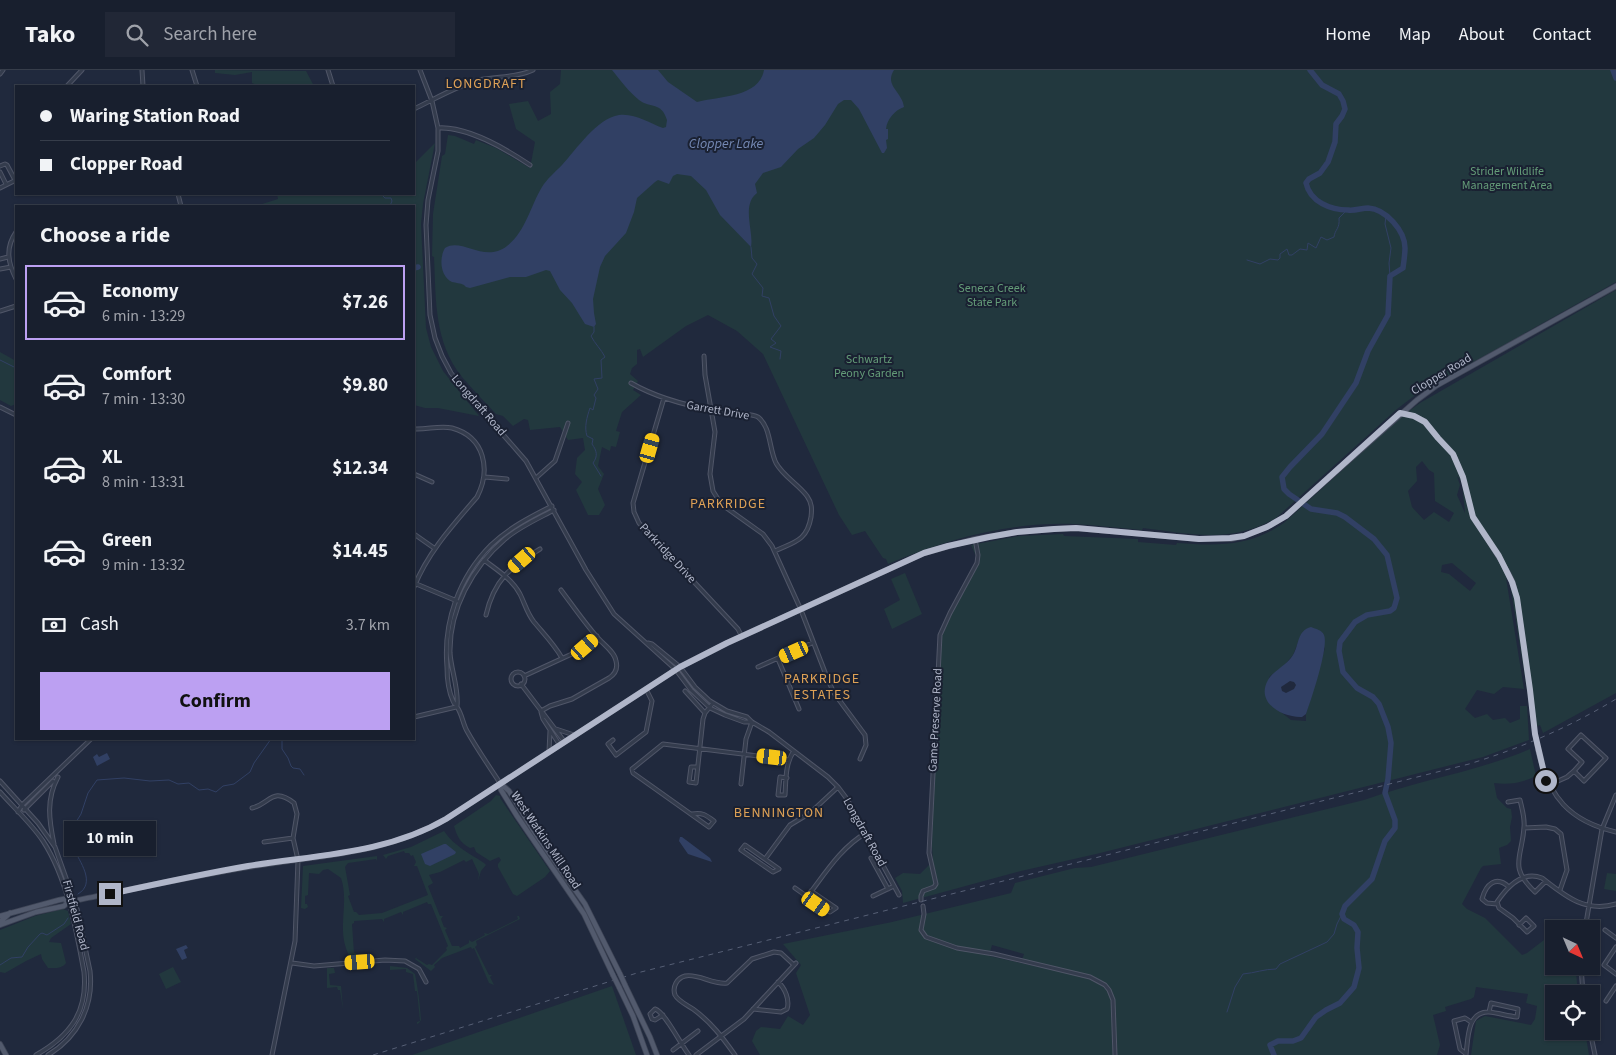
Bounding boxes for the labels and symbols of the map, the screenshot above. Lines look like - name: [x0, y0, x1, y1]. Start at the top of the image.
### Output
- district label: LONGDRAFT: [446, 74, 526, 94]
- water label: Clopper Lake: [689, 134, 764, 154]
- park label: Strider Wildlife Management Area: [1462, 163, 1552, 194]
- park label: Seneca Creek State Park: [958, 280, 1026, 311]
- street label: Clopper Road: [1408, 350, 1475, 399]
- park label: Schwartz Peony Garden: [834, 351, 904, 382]
- street label: Longdraft Road: [447, 371, 510, 440]
- street label: Garrett Drive: [685, 397, 751, 424]
- car: [638, 432, 661, 464]
- district label: PARKRIDGE: [690, 494, 766, 514]
- street label: Parkridge Drive: [635, 520, 700, 587]
- car: [505, 544, 538, 576]
- car: [568, 631, 601, 663]
- car: [777, 639, 810, 665]
- street label: Game Preserve Road: [924, 668, 947, 772]
- district label: PARKRIDGE ESTATES: [784, 669, 860, 705]
- car: [756, 748, 787, 766]
- route start: [1535, 770, 1557, 792]
- street label: West Watkins Mill Road: [506, 788, 585, 893]
- street label: Longdraft Road: [839, 795, 891, 870]
- district label: BENNINGTON: [734, 803, 824, 823]
- callout: 10 min: [64, 822, 156, 856]
- street label: Firstfield Road: [58, 878, 93, 952]
- route end: [99, 883, 121, 905]
- car: [799, 889, 832, 919]
- north arrow: [1545, 920, 1600, 975]
- car: [344, 953, 375, 971]

